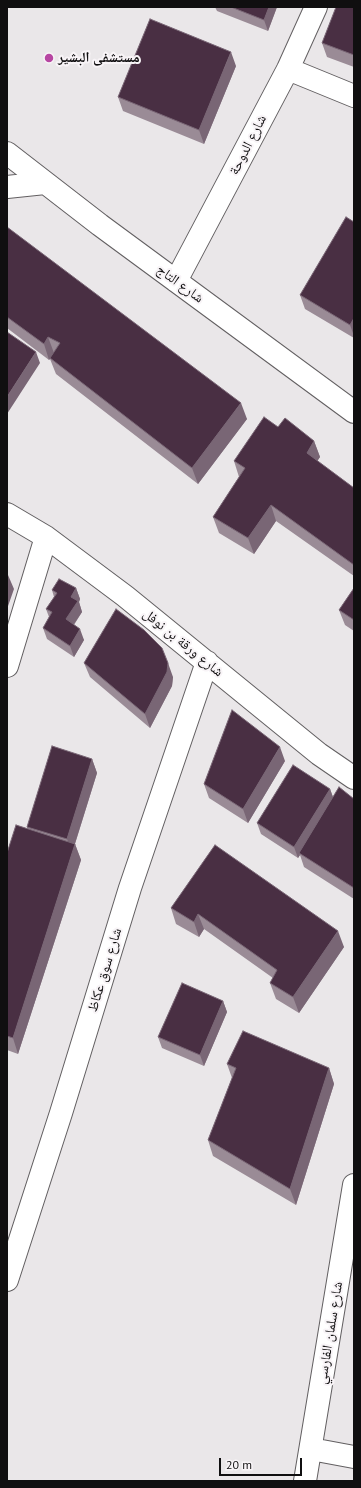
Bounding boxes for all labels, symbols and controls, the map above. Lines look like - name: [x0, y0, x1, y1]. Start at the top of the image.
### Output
- place label: مستشفى البشير: [58, 50, 140, 66]
- marker: مستشفى البشير: [43, 52, 55, 64]
- street label: شارع الدوحة: [226, 112, 270, 178]
- street label: شارع التاج: [153, 261, 207, 307]
- street label: شارع ورقة بن نوفل: [139, 605, 227, 681]
- street label: شارع سوق عكاظ: [84, 926, 126, 1014]
- street label: شارع سلمان الفارسي: [314, 1280, 346, 1386]
- scale bar: [221, 1450, 304, 1476]
- text: 20 m: [226, 1457, 252, 1472]

